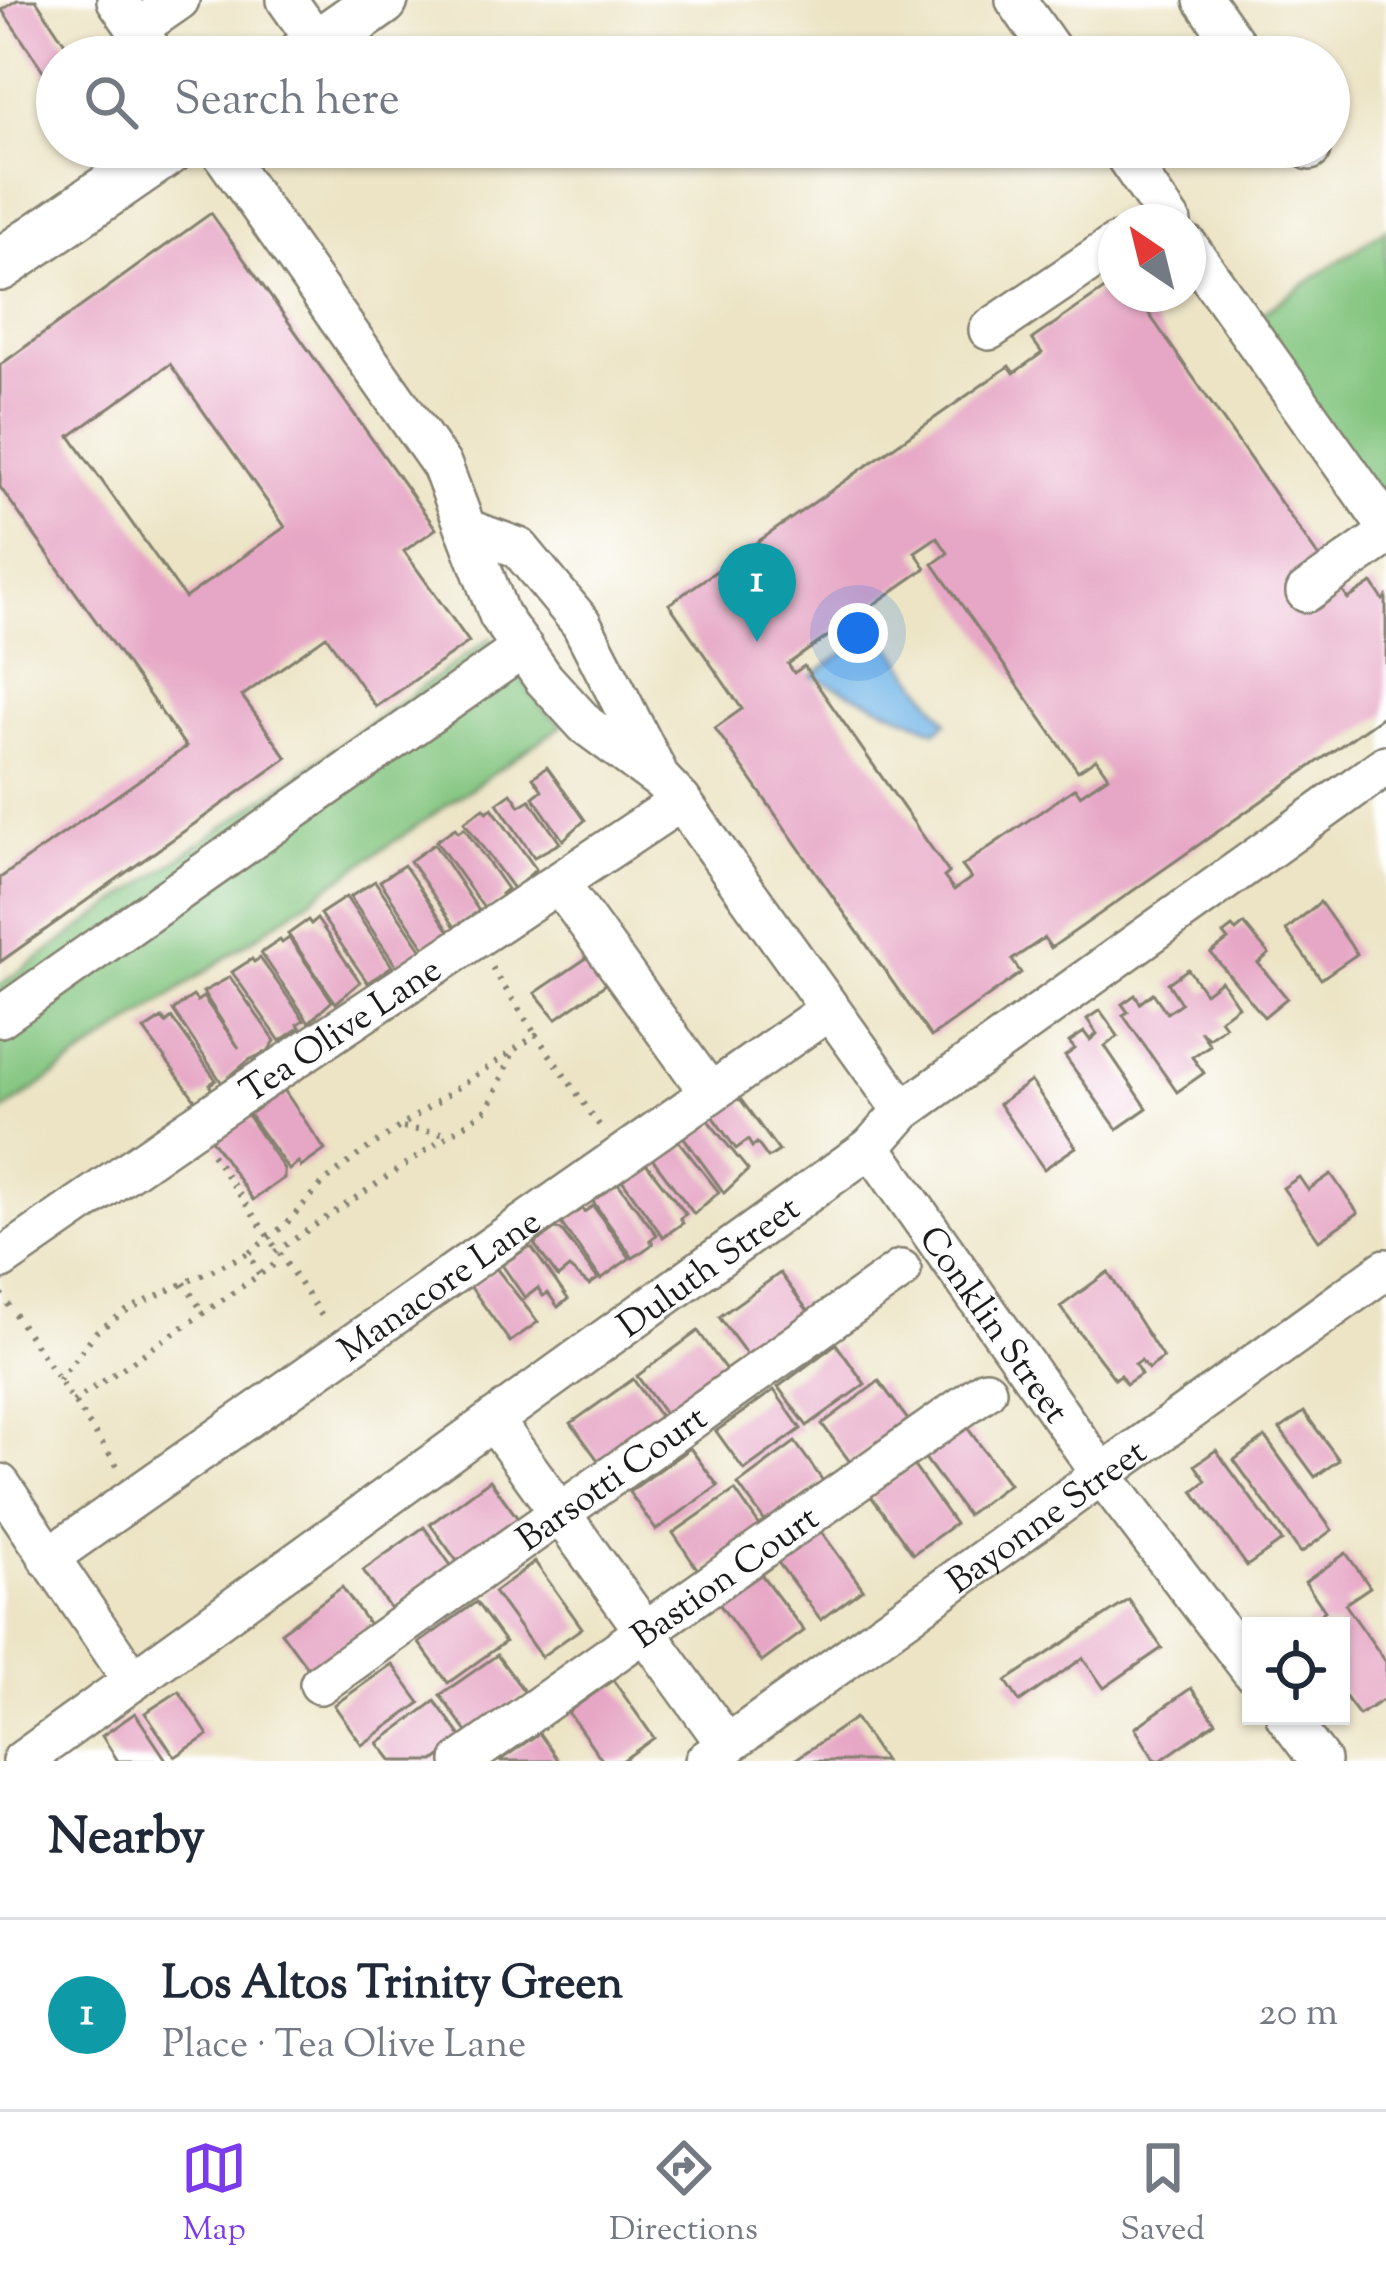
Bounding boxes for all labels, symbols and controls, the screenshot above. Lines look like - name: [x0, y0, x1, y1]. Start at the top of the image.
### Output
- search box: [36, 36, 1350, 168]
- icon: search: [78, 69, 144, 135]
- text: Search here: [174, 70, 400, 135]
- north arrow: [1098, 204, 1206, 312]
- pin: 1: [718, 543, 796, 642]
- your location: [828, 603, 888, 663]
- street label: Tea Olive Lane: [231, 946, 453, 1118]
- street label: Duluth Street: [608, 1185, 812, 1352]
- street label: Manacore Lane: [329, 1198, 553, 1377]
- street label: Conklin Street: [904, 1217, 1080, 1435]
- street label: Barsotti Court: [507, 1394, 719, 1566]
- street label: Bayonne Street: [937, 1428, 1158, 1608]
- street label: Bastion Court: [622, 1494, 831, 1663]
- map controls: [1242, 1617, 1350, 1725]
- button: locate: [1242, 1617, 1350, 1725]
- text: Nearby: [48, 1803, 205, 1876]
- text: Los Altos Trinity Green: [162, 1954, 623, 2019]
- text: 1: [80, 1987, 94, 2043]
- text: 20 m: [1259, 1987, 1338, 2043]
- text: Place · Tea Olive Lane: [162, 2019, 526, 2075]
- tab: Map: [181, 2135, 247, 2255]
- tab: Directions: [609, 2135, 758, 2255]
- tab: Saved: [1120, 2135, 1205, 2255]

